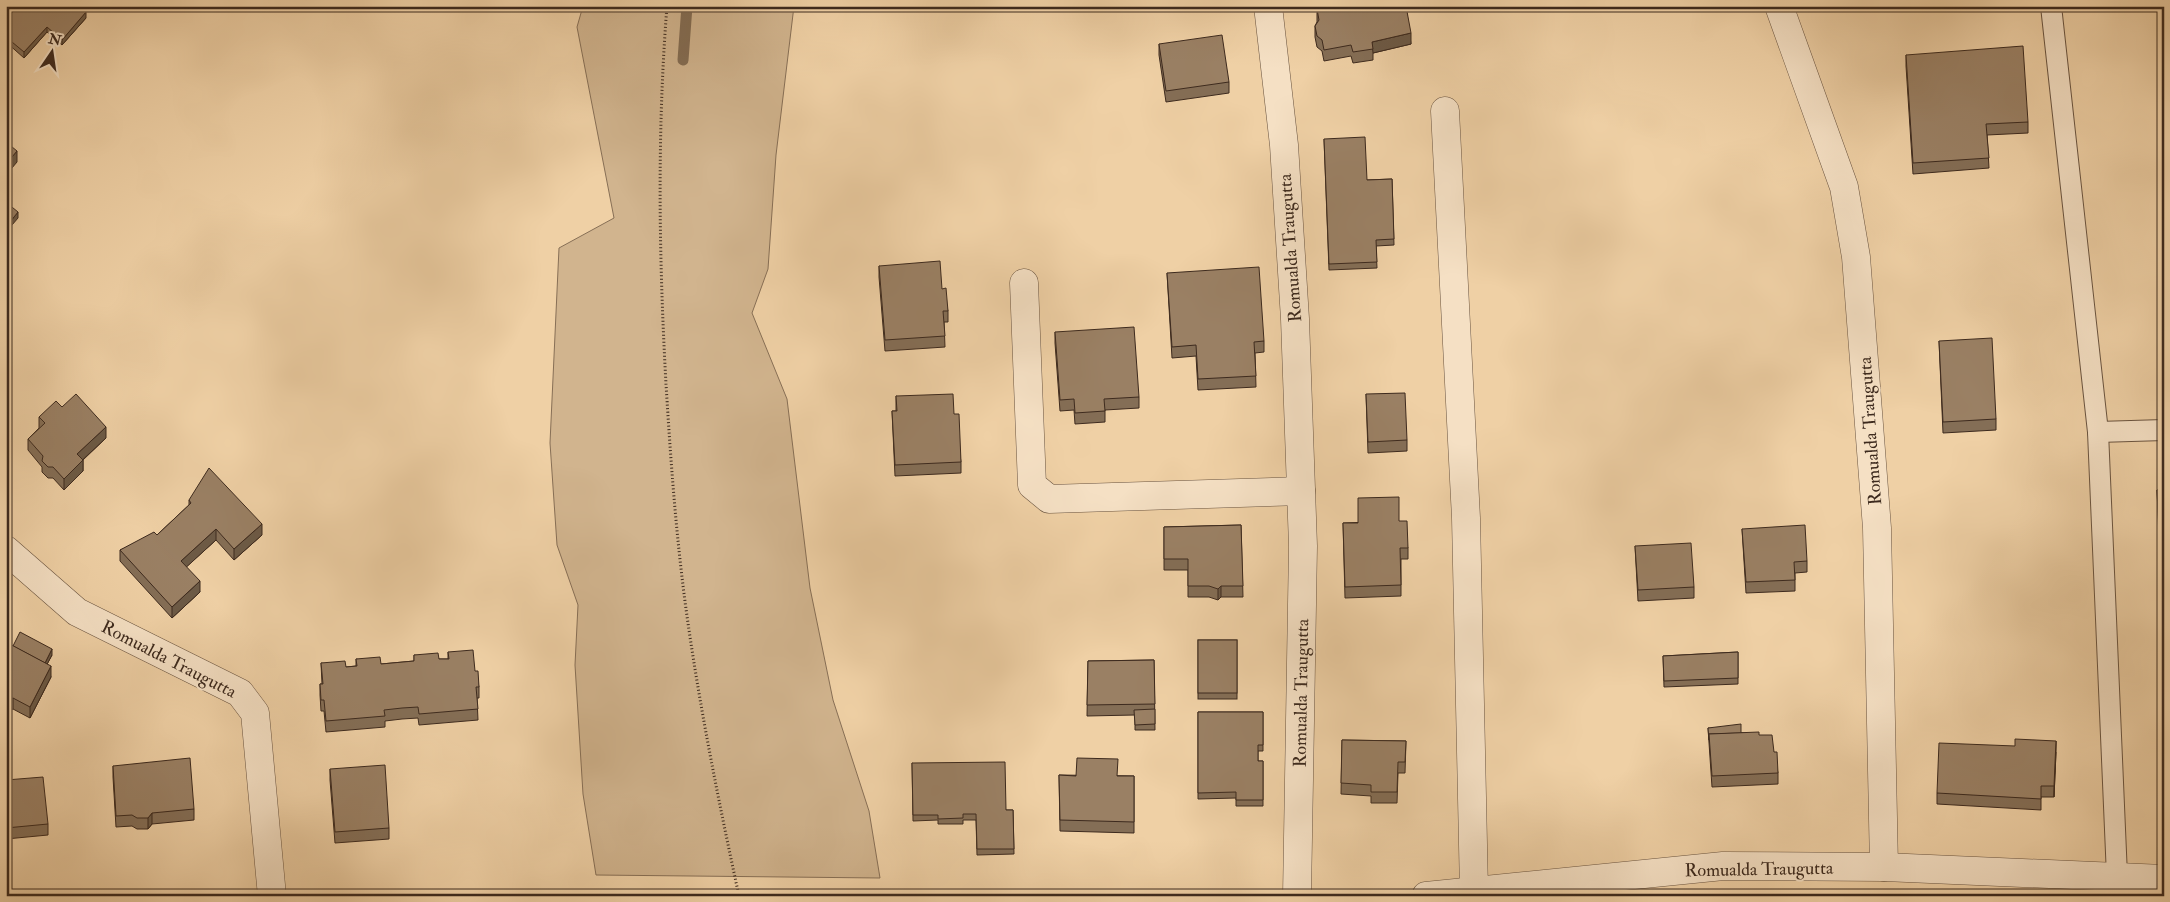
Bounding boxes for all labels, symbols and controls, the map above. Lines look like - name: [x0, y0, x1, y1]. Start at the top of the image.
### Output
- north arrow: [28, 28, 78, 78]
- text: N: [46, 30, 63, 50]
- street label: Romualda Traugutta: [1274, 172, 1307, 323]
- street label: Romualda Traugutta: [1854, 355, 1887, 506]
- street label: Romualda Traugutta: [97, 615, 241, 704]
- street label: Romualda Traugutta: [1289, 618, 1314, 768]
- street label: Romualda Traugutta: [1684, 857, 1834, 882]

